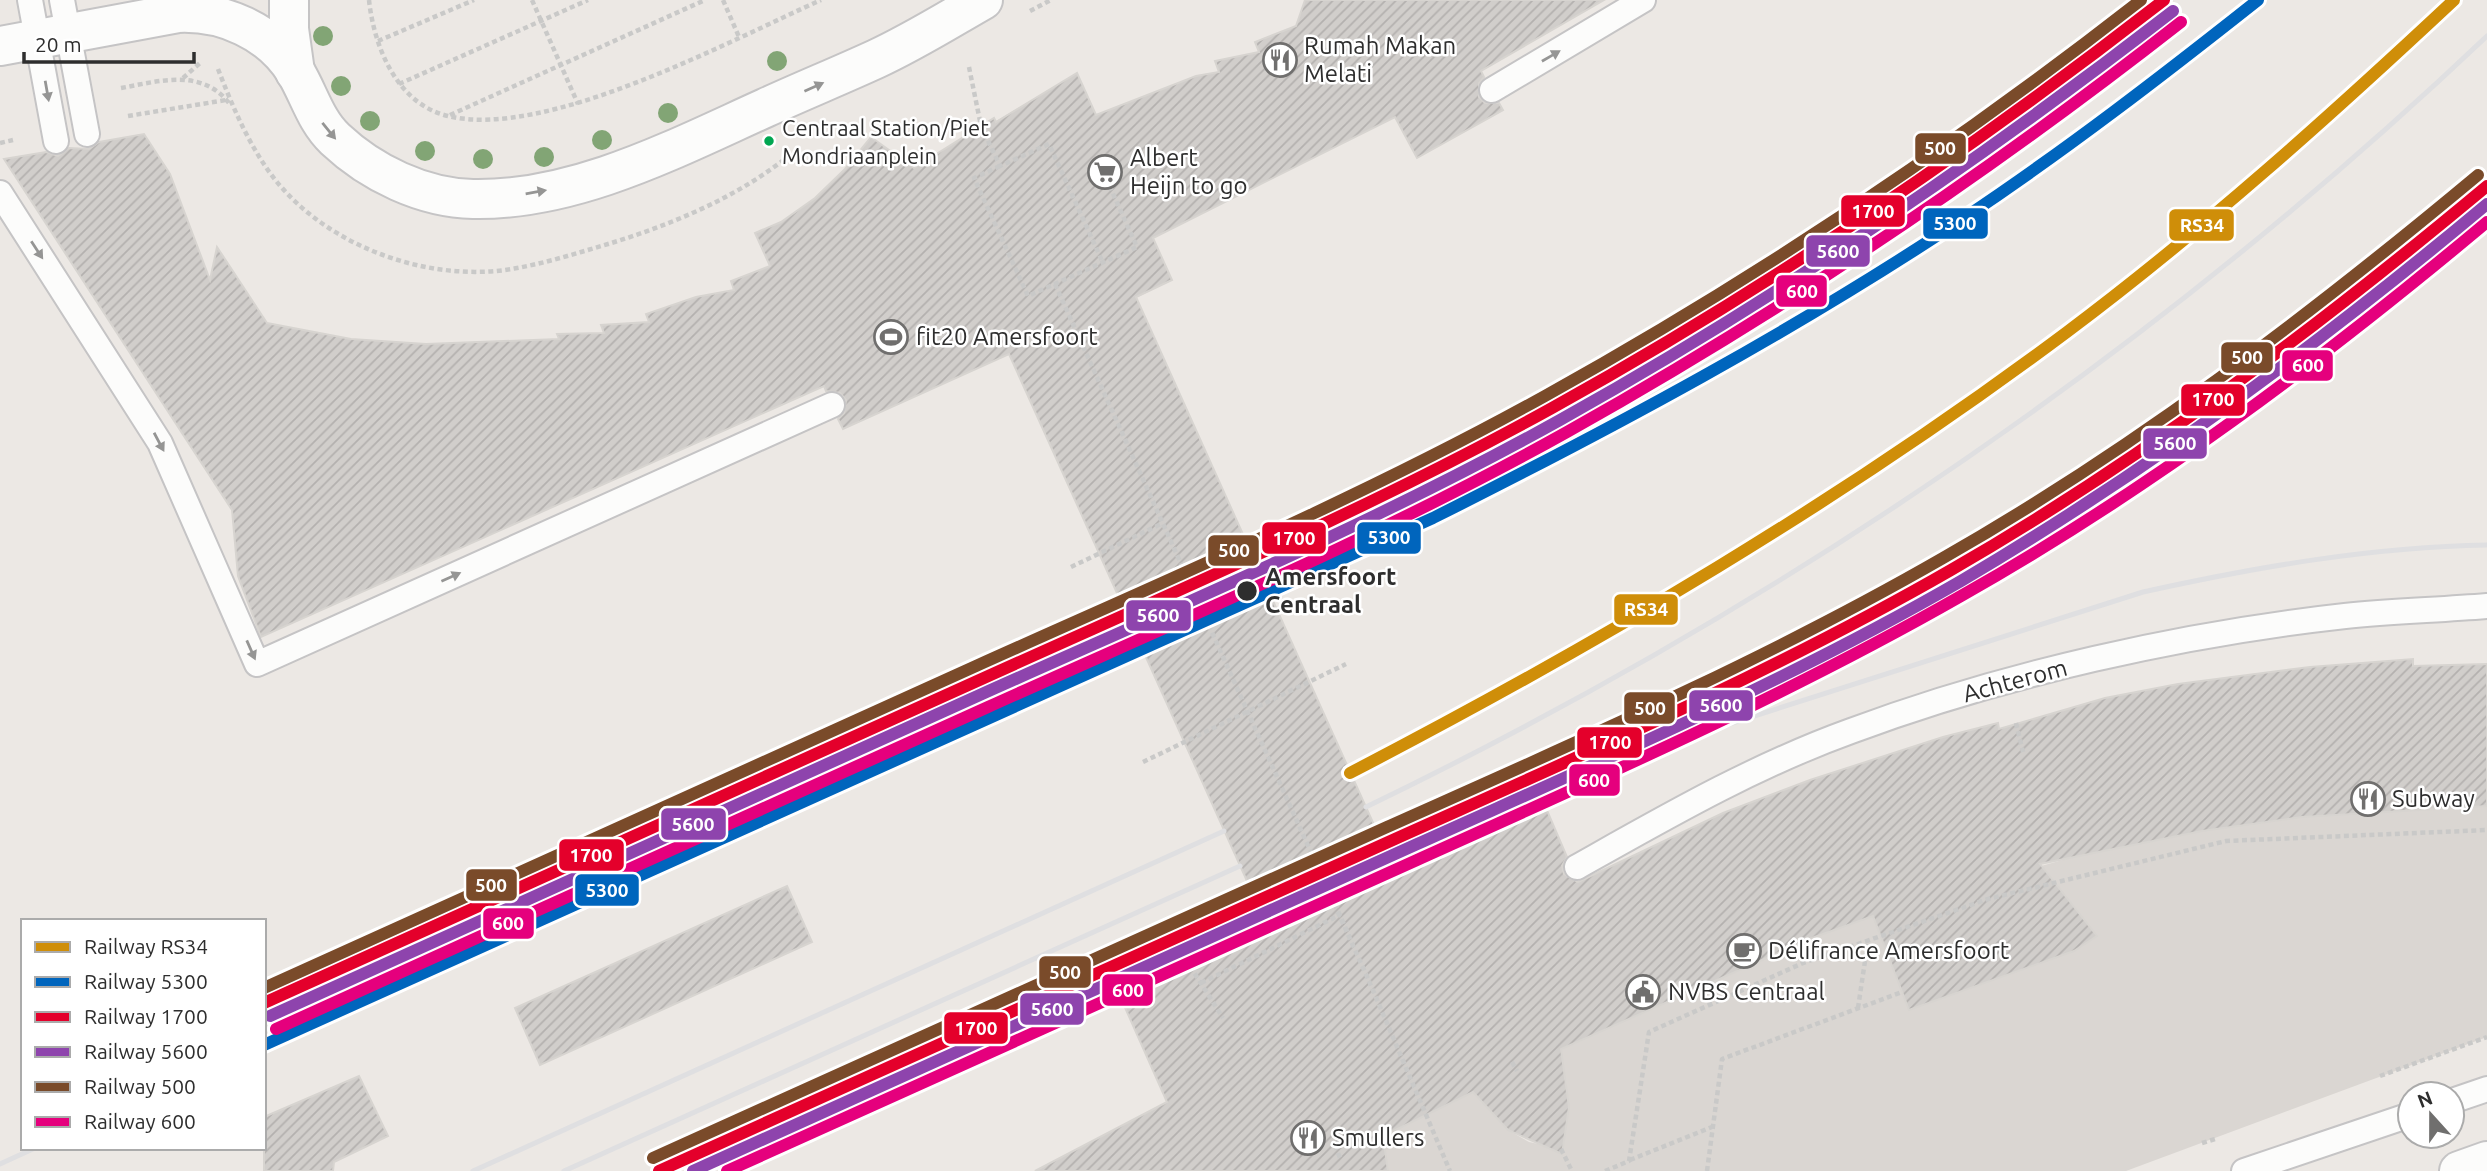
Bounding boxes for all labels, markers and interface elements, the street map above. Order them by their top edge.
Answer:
scale bar [24,21,194,65]
text: 20 m [35,32,82,56]
place label: Rumah Makan Melati [1304,32,1456,87]
restaurant icon: Rumah Makan Melati [1261,41,1299,79]
one-way arrow [1541,50,1561,62]
one-way arrow [41,80,52,102]
one-way arrow [803,81,824,92]
place label: Centraal Station/Piet Mondriaanplein [782,115,989,168]
one-way arrow [321,122,336,139]
line badge: 500 [1914,132,1967,165]
marker: Centraal Station/Piet Mondriaanplein [762,134,776,148]
text: 500 [1924,137,1956,159]
place label: Albert Heijn to go [1130,144,1248,199]
supermarket icon: Albert Heijn to go [1086,153,1124,191]
one-way arrow [525,186,547,197]
line badge: 1700 [1840,194,1906,228]
text: 1700 [1852,200,1894,222]
line badge: 5300 [1922,207,1989,240]
line badge: RS34 [2168,208,2235,242]
text: 5300 [1934,212,1976,234]
text: RS34 [2180,214,2225,236]
line badge: 5600 [1805,234,1871,268]
text: 5600 [1817,240,1859,262]
one-way arrow [30,241,43,260]
line badge: 600 [1775,274,1828,308]
text: 600 [1786,280,1818,302]
sports icon: fit20 Amersfoort [872,318,910,356]
place label: fit20 Amersfoort [916,323,1098,350]
line badge: 500 [2220,341,2274,374]
text: 500 [2231,346,2263,368]
line badge: 600 [2281,349,2334,382]
text: 600 [2292,354,2324,376]
line badge: 1700 [2180,383,2246,417]
text: 1700 [2192,388,2234,410]
line badge: 5600 [2142,427,2208,460]
text: 5600 [2154,432,2196,454]
one-way arrow [152,433,164,453]
line badge: 1700 [1261,521,1327,555]
line badge: 5300 [1356,521,1422,555]
text: 5300 [1368,526,1410,548]
text: 1700 [1273,527,1315,549]
line badge: 500 [1207,534,1260,567]
text: 500 [1218,539,1250,561]
place label: Amersfoort Centraal [1265,563,1396,618]
one-way arrow [441,571,461,583]
marker: Amersfoort Centraal [1235,579,1259,603]
line badge: RS34 [1613,593,1679,626]
text: RS34 [1624,598,1669,620]
line badge: 5600 [1125,599,1192,632]
text: 5600 [1137,604,1179,626]
one-way arrow [245,640,257,660]
street label: Achterom [1960,654,2070,707]
line badge: 5600 [1688,689,1754,722]
line badge: 500 [1623,691,1676,725]
text: 5600 [1700,694,1742,716]
text: 500 [1634,697,1666,719]
line badge: 1700 [1576,726,1643,759]
text: 1700 [1589,731,1631,753]
line badge: 600 [1568,763,1621,797]
text: 600 [1578,769,1610,791]
restaurant icon: Subway [2349,780,2387,818]
place label: Subway [2392,785,2475,812]
line badge: 5600 [660,807,727,841]
text: 5600 [672,813,714,835]
line badge: 1700 [558,838,625,872]
text: 1700 [570,844,612,866]
line badge: 500 [465,868,518,902]
line badge: 5300 [574,873,640,907]
text: 500 [475,874,507,896]
text: 5300 [586,879,628,901]
line badge: 600 [482,907,535,940]
text: 600 [492,912,524,934]
legend [21,919,266,1150]
cafe icon: Délifrance Amersfoort [1725,932,1763,970]
text: Railway RS34 [84,934,208,958]
place label: Délifrance Amersfoort [1768,937,2010,964]
line badge: 500 [1038,955,1092,989]
text: 500 [1049,961,1081,983]
text: Railway 5300 [84,969,208,993]
line badge: 600 [1101,973,1154,1007]
public building icon: NVBS Centraal [1624,973,1662,1011]
place label: NVBS Centraal [1668,978,1825,1005]
text: 600 [1112,979,1144,1001]
line badge: 5600 [1019,992,1085,1026]
text: 5600 [1031,998,1073,1020]
text: Railway 1700 [84,1004,208,1028]
line badge: 1700 [943,1011,1009,1045]
text: 1700 [955,1017,997,1039]
text: Railway 5600 [84,1039,208,1063]
text: Railway 500 [84,1074,196,1098]
north arrow [2396,1080,2466,1150]
text: N [2414,1086,2435,1112]
text: Railway 600 [84,1109,196,1133]
restaurant icon: Smullers [1289,1119,1327,1157]
place label: Smullers [1332,1124,1424,1151]

